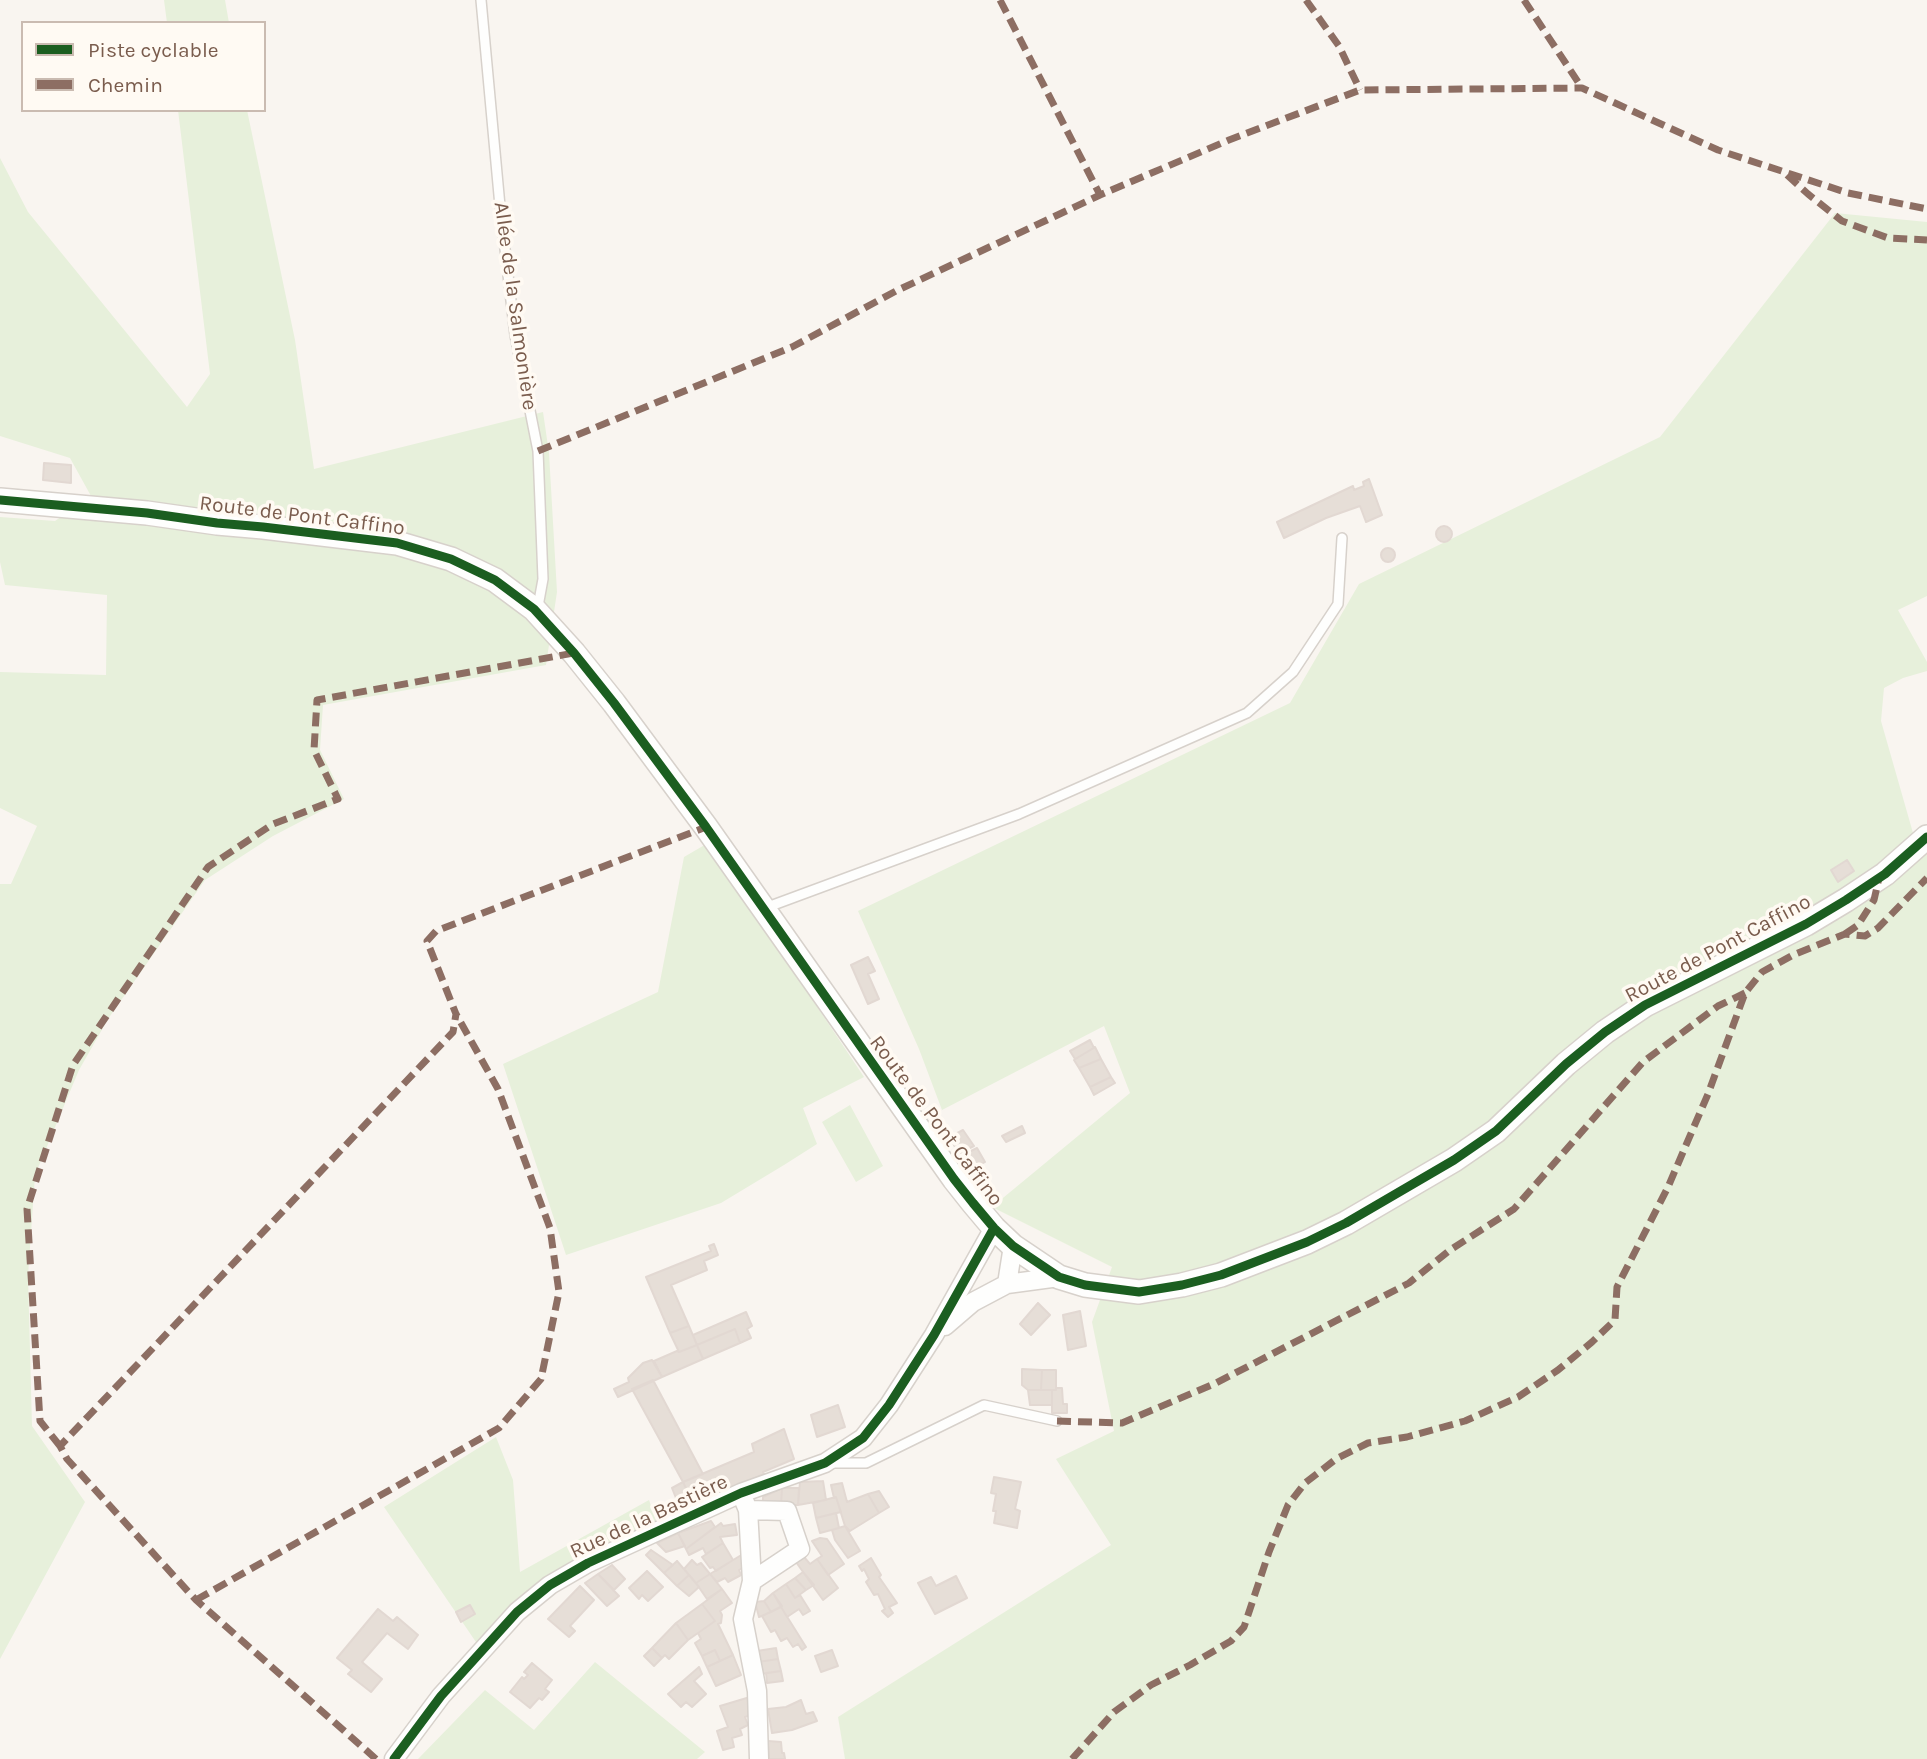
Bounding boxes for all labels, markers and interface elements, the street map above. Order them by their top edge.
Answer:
legend [21,21,266,112]
text: Piste cyclable [88,38,219,62]
text: Chemin [88,73,163,97]
street label: Allée de la Salmonière [488,200,542,412]
street label: Route de Pont Caffino [198,491,406,541]
street label: Route de Pont Caffino [1621,889,1815,1009]
street label: Route de Pont Caffino [864,1031,1008,1211]
street label: Rue de la Bastière [566,1469,732,1565]

